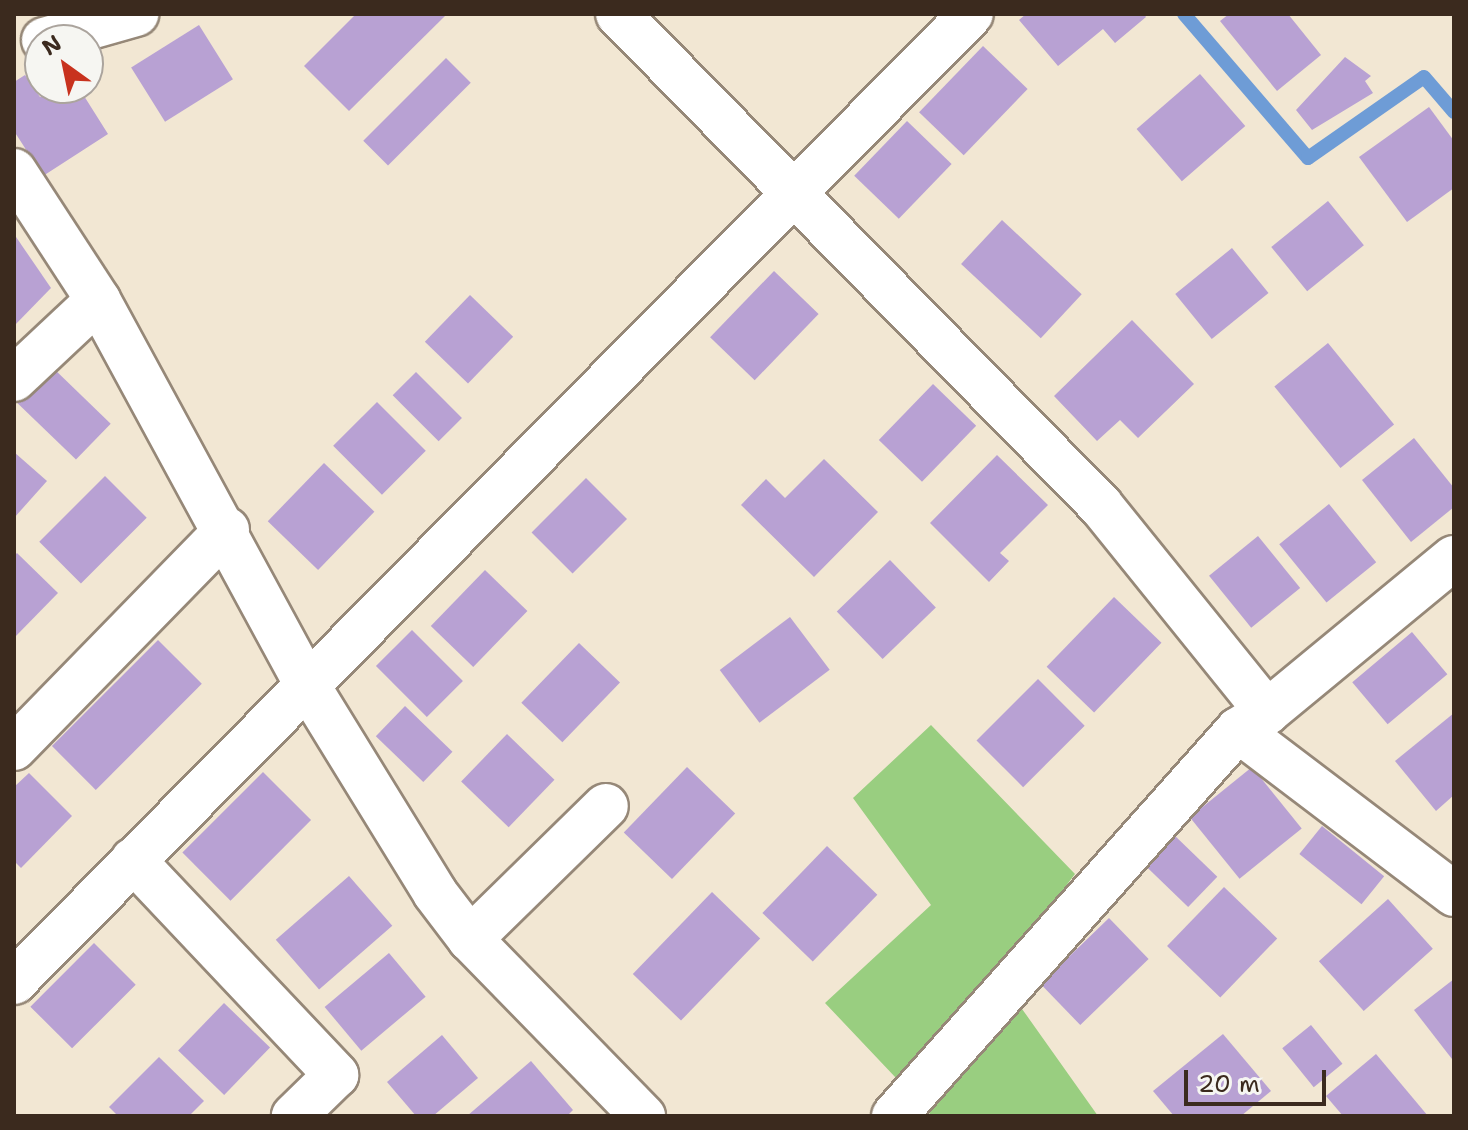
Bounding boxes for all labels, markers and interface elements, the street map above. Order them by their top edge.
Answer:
north arrow [24,24,104,104]
text: N [37,28,67,62]
scale bar [1188,1054,1330,1104]
text: 20 m [1198,1068,1260,1100]

